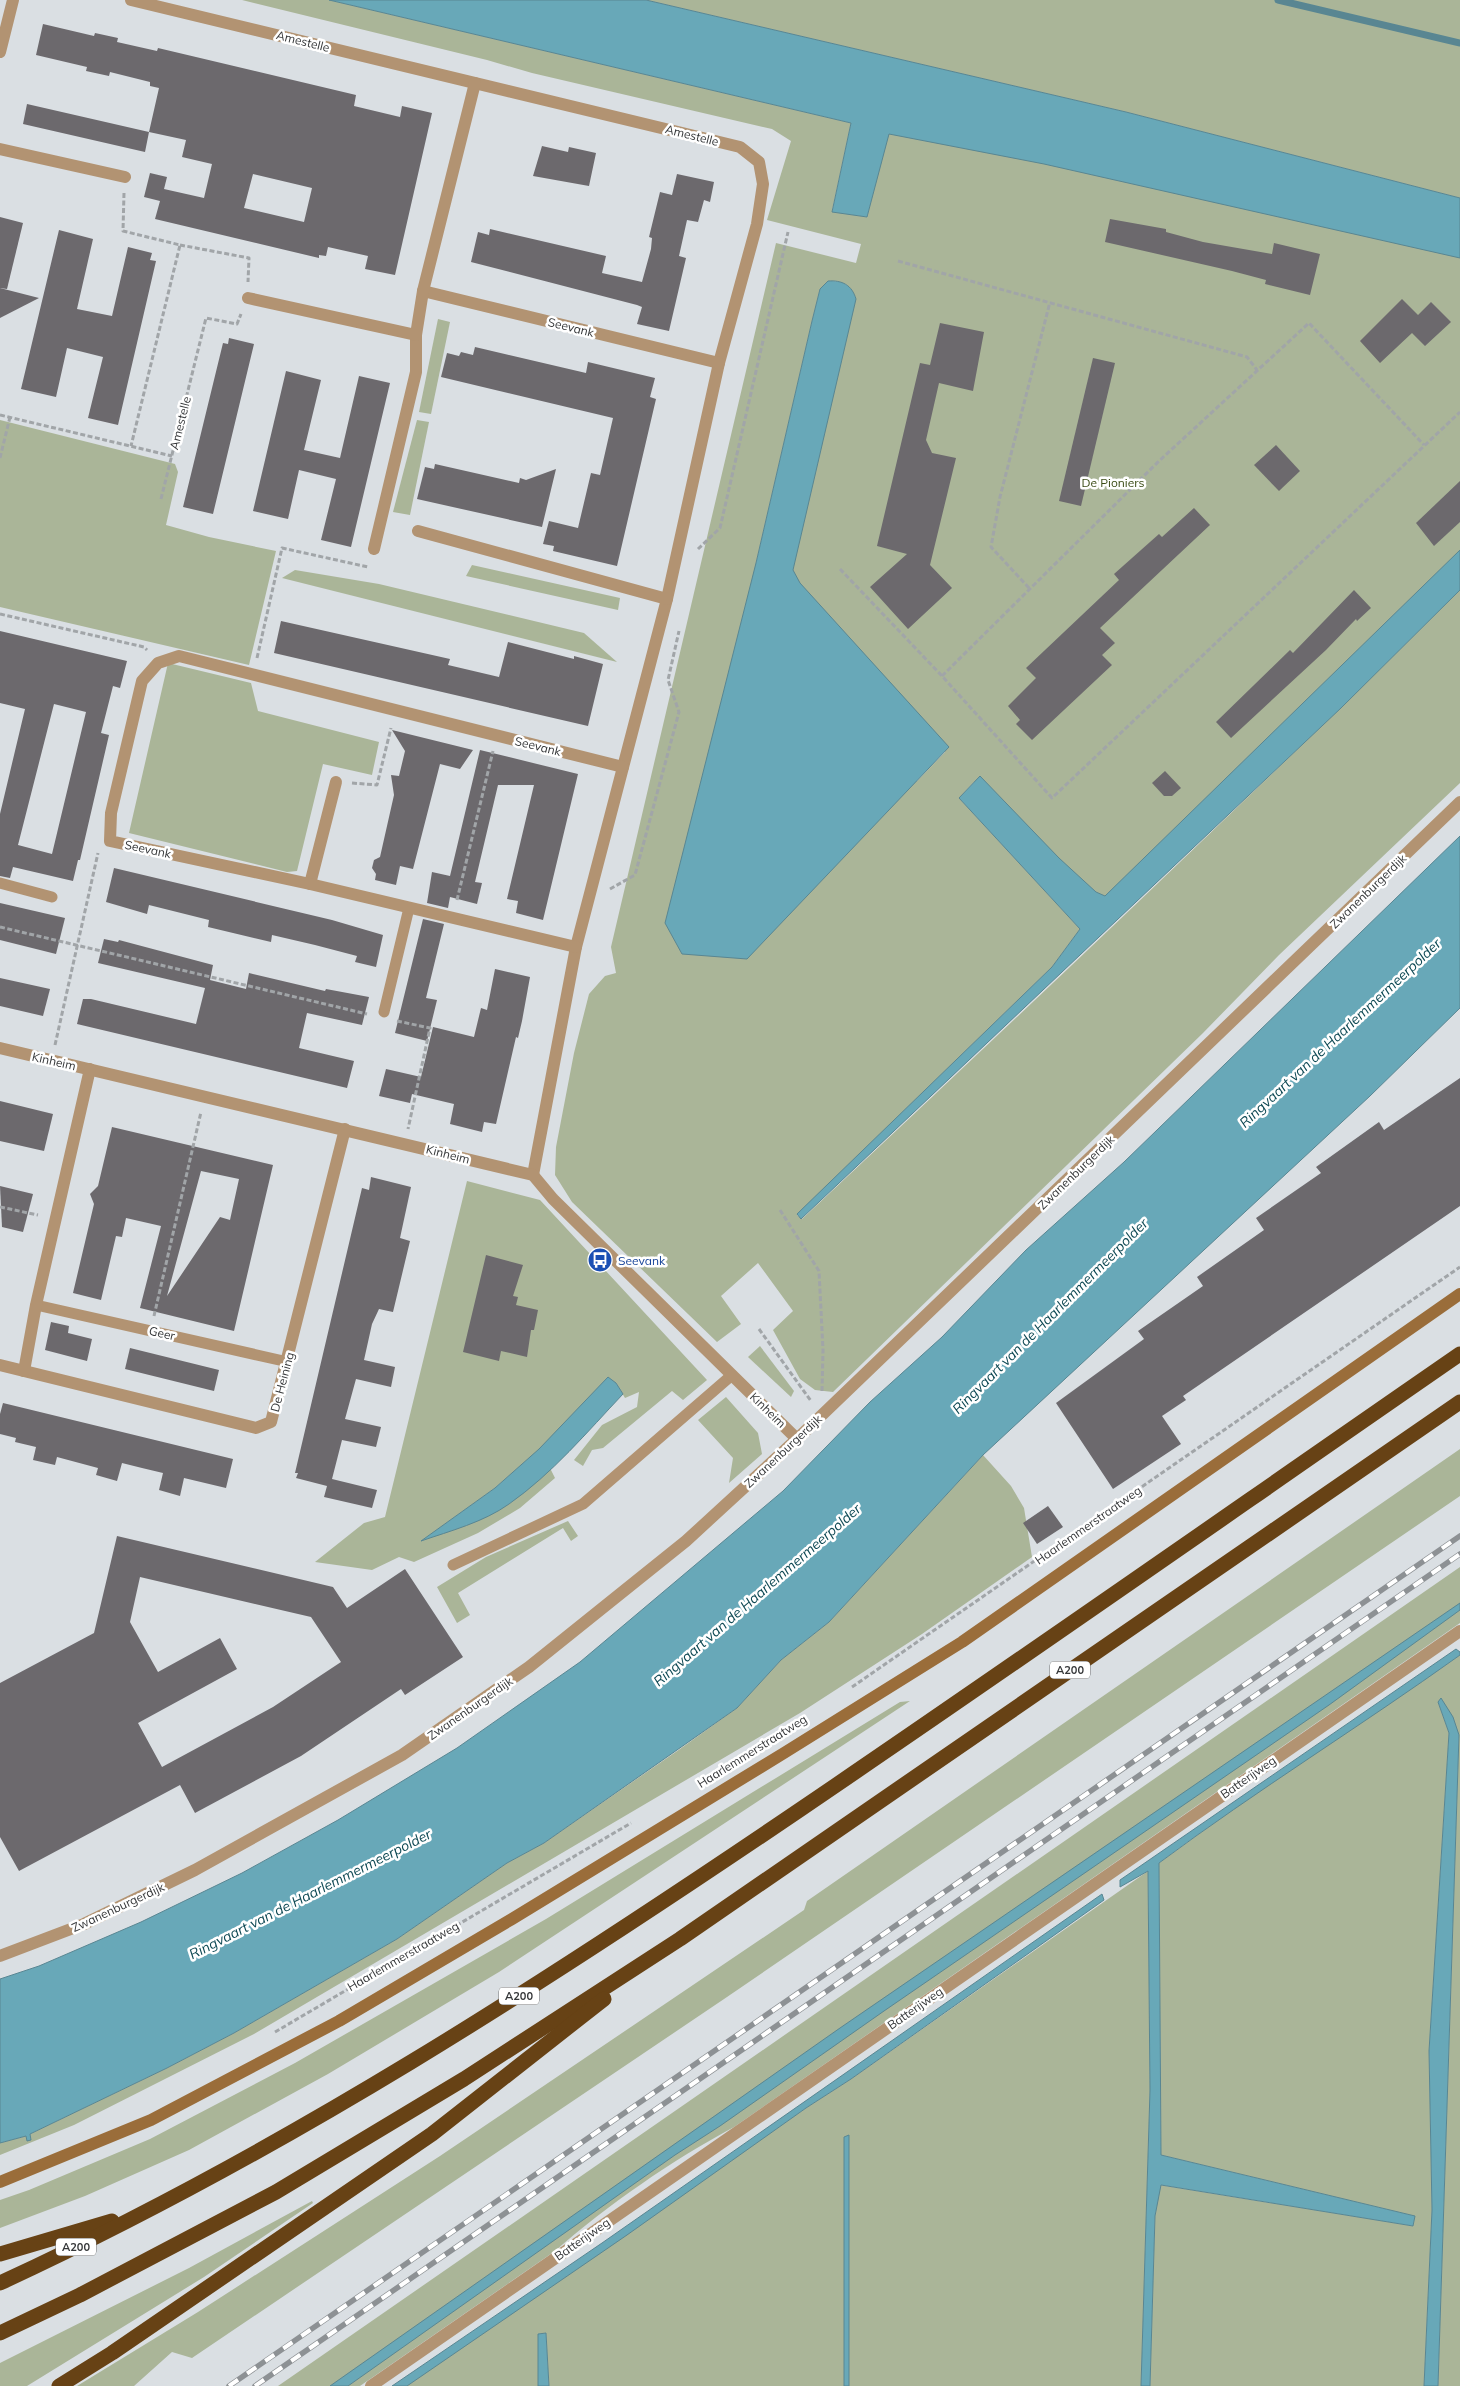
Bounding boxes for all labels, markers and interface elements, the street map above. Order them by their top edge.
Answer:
street label: Amestelle [275,27,331,55]
street label: Amestelle [664,121,720,149]
street label: Seevank [546,314,596,340]
street label: Amestelle [166,395,194,451]
park label: De Pioniers [1082,475,1144,490]
street label: Seevank [513,733,563,759]
street label: Seevank [123,837,173,861]
street label: Zwanenburgerdijk [1327,850,1410,931]
water label: Ringvaart van de Haarlemmermeerpolder [1235,934,1445,1131]
street label: Kinheim [31,1049,77,1073]
street label: Zwanenburgerdijk [1035,1131,1118,1212]
street label: Kinheim [425,1141,471,1167]
water label: Ringvaart van de Haarlemmermeerpolder [948,1214,1152,1418]
bus stop icon: Seevank [587,1247,613,1273]
place label: Seevank [618,1253,666,1268]
street label: Geer [148,1323,177,1343]
street label: De Heining [267,1350,297,1414]
street label: Kinheim [747,1389,789,1431]
street label: Zwanenburgerdijk [741,1411,825,1491]
street label: Haarlemmerstraatweg [1032,1483,1144,1567]
water label: Ringvaart van de Haarlemmermeerpolder [649,1499,865,1690]
road number: A200 [1050,1662,1090,1678]
street label: Zwanenburgerdijk [425,1673,516,1743]
street label: Haarlemmerstraatweg [694,1711,810,1791]
street label: Batterijweg [1217,1752,1279,1802]
water label: Ringvaart van de Haarlemmermeerpolder [186,1824,435,1963]
street label: Zwanenburgerdijk [69,1879,167,1935]
street label: Haarlemmerstraatweg [345,1918,461,1994]
street label: Batterijweg [884,1983,946,2033]
road number: A200 [499,1988,539,2004]
street label: Batterijweg [551,2214,613,2264]
road number: A200 [56,2238,96,2256]

